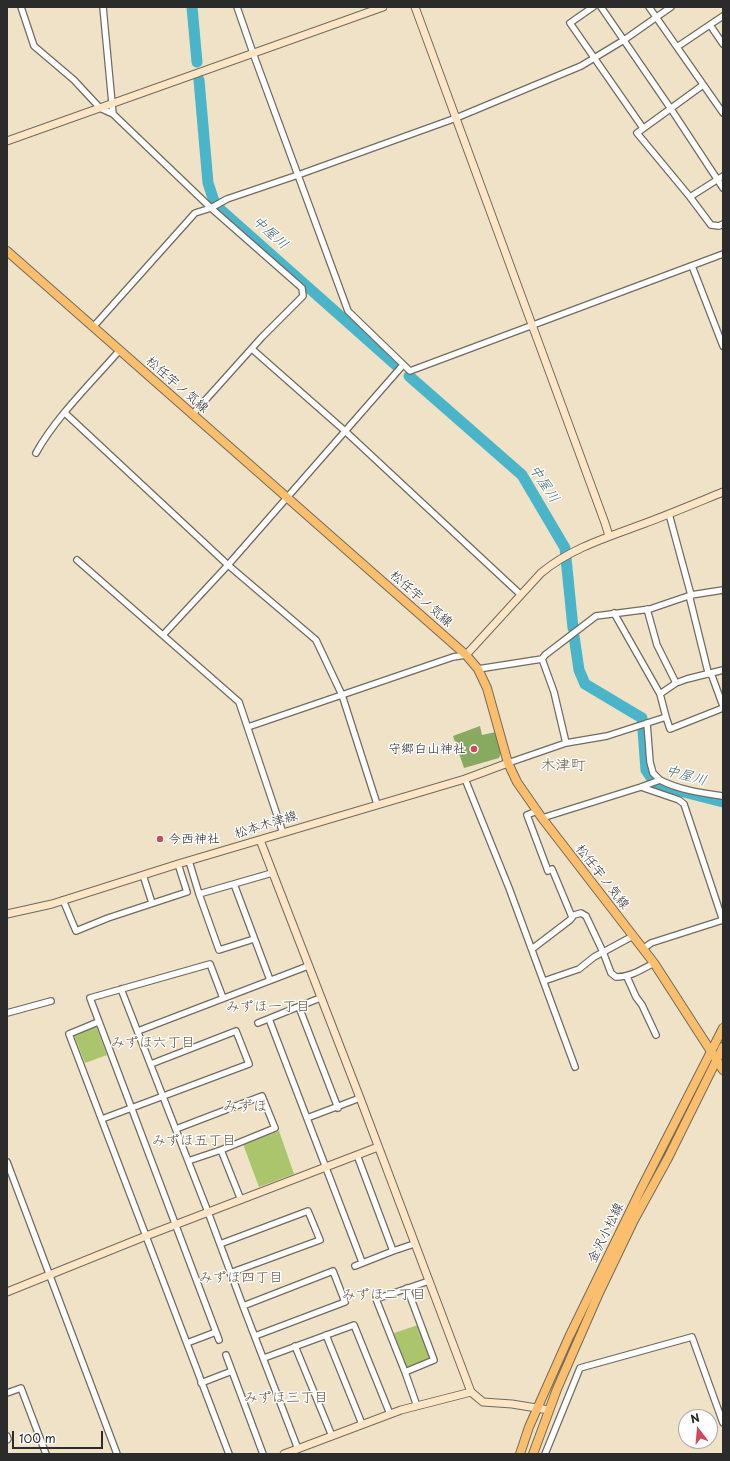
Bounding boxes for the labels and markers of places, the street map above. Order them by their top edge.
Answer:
place label: 守郷白山神社 [388,741,466,757]
marker: 守郷白山神社 [469,744,479,754]
place label: 今西神社 [168,831,220,847]
marker: 今西神社 [155,834,165,844]

